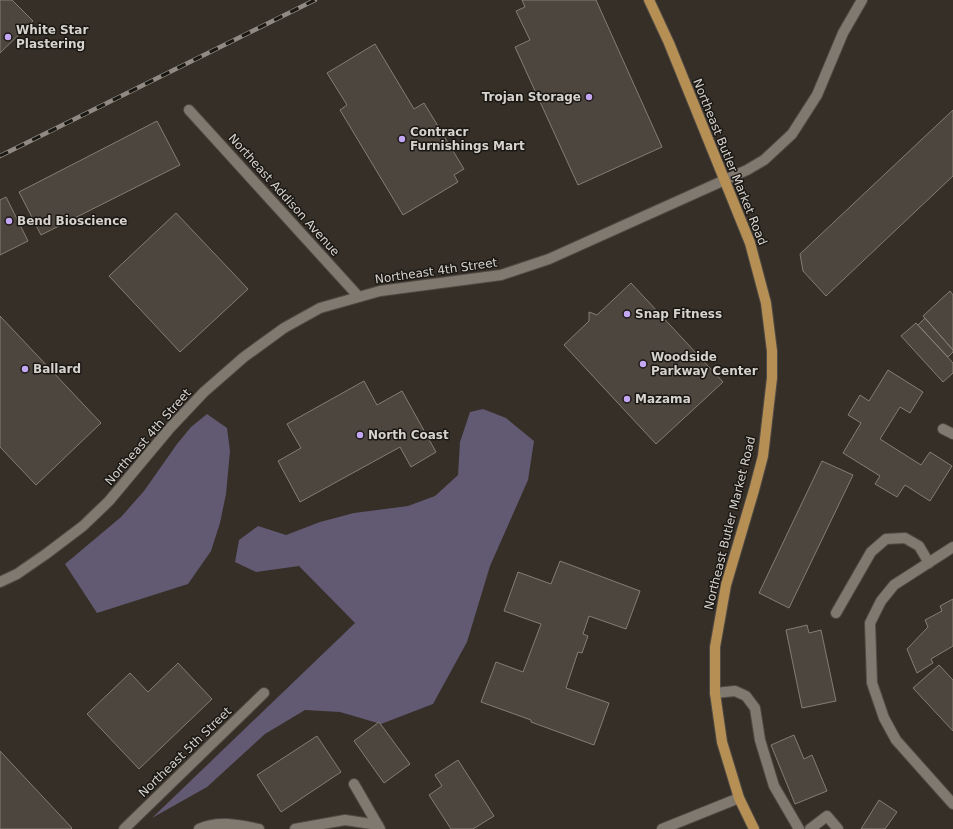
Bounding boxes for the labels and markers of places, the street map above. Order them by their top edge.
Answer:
place label: White Star Plastering [16,23,88,51]
marker: White Star Plastering [3,32,13,42]
place label: Trojan Storage [482,90,581,104]
marker: Trojan Storage [584,92,594,102]
place label: Contracr Furnishings Mart [410,125,525,153]
marker: Contracr Furnishings Mart [397,134,407,144]
place label: Bend Bioscience [17,214,127,228]
marker: Bend Bioscience [4,216,14,226]
place label: Snap Fitness [635,307,722,321]
marker: Snap Fitness [622,309,632,319]
place label: Woodside Parkway Center [651,350,758,378]
marker: Woodside Parkway Center [638,359,648,369]
place label: Ballard [33,362,81,376]
marker: Ballard [20,364,30,374]
place label: Mazama [635,392,691,406]
marker: Mazama [622,394,632,404]
place label: North Coast [368,428,449,442]
marker: North Coast [355,430,365,440]

